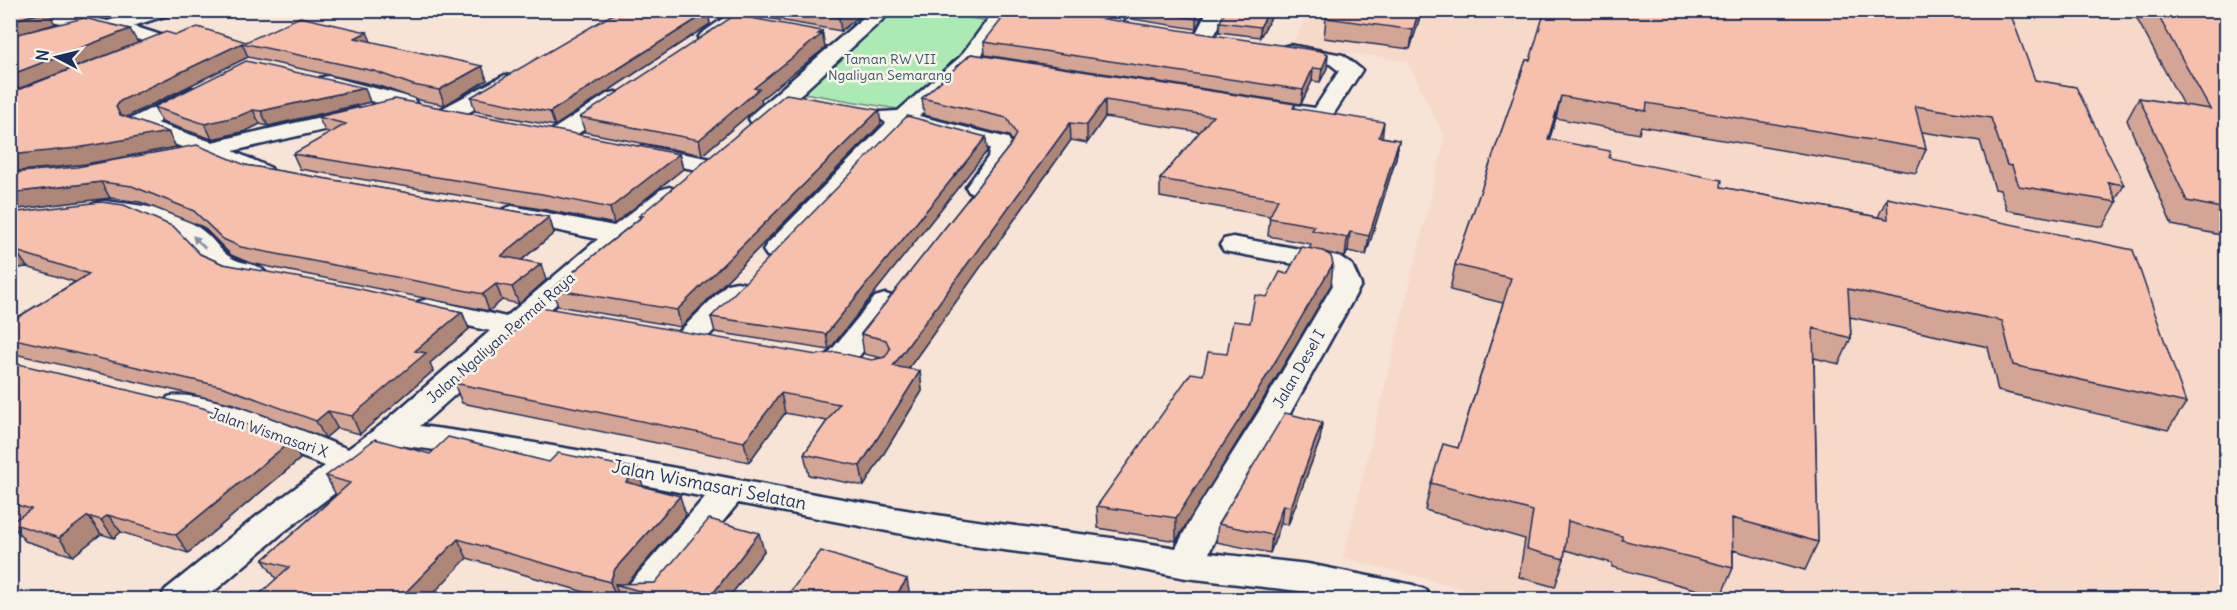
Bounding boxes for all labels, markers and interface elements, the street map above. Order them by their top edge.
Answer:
north arrow [27,27,87,87]
text: N [32,48,53,62]
park label: Taman RW VII Ngaliyan Semarang [828,50,952,84]
one-way arrow [192,235,206,249]
street label: Jalan Ngaliyan Permai Raya [423,268,579,407]
street label: Jalan Desel I [1268,326,1329,411]
street label: Jalan Wismasari X [208,403,331,462]
street label: Jalan Wismasari Selatan [610,454,808,515]

